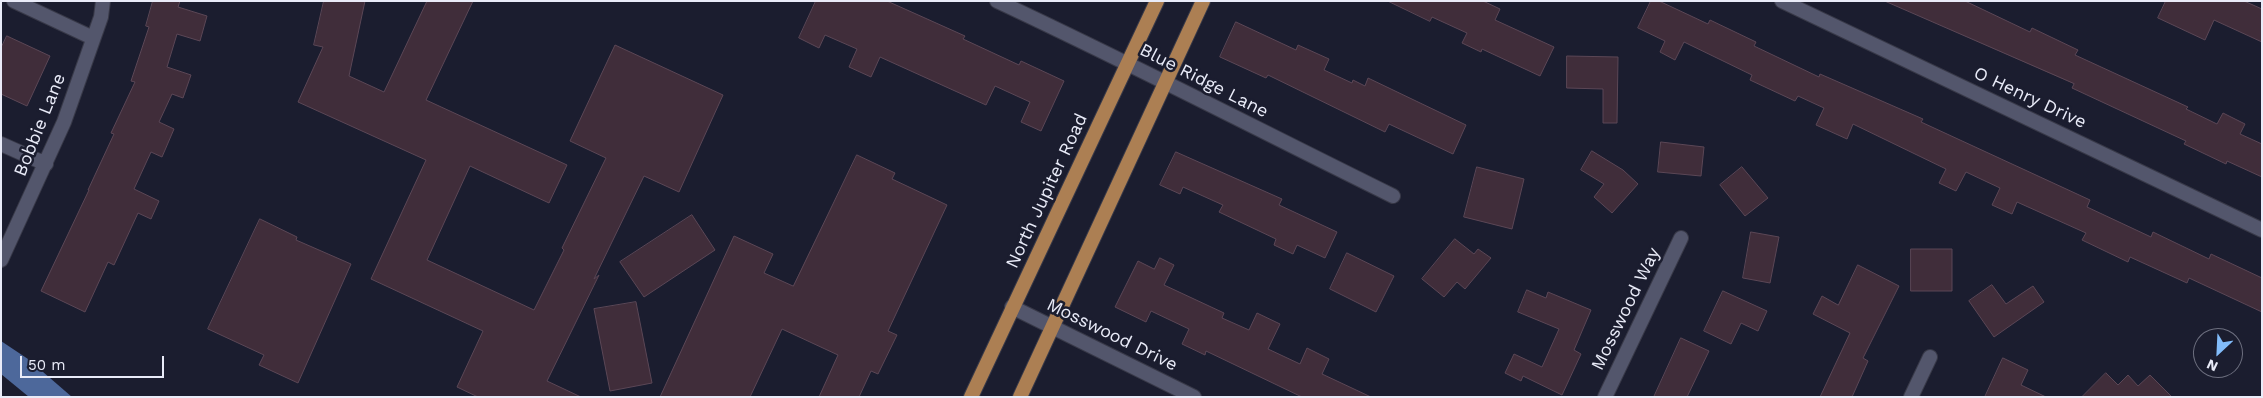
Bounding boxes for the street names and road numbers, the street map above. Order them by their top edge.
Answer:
street label: Blue Ridge Lane [1136,39,1272,123]
street label: O Henry Drive [1970,62,2090,134]
street label: Bobbie Lane [10,70,70,180]
street label: North Jupiter Road [1002,110,1092,272]
street label: Mosswood Way [1587,244,1665,374]
street label: Mosswood Drive [1043,294,1181,376]

